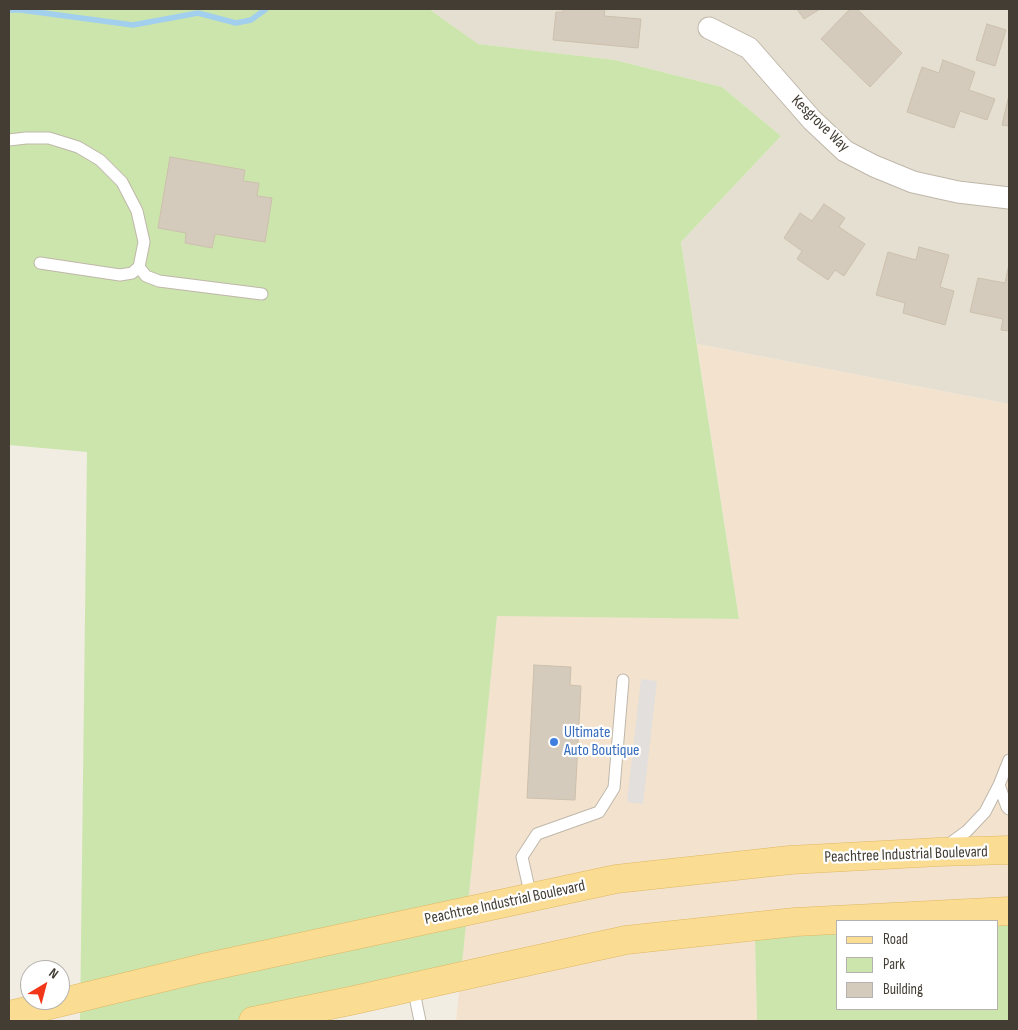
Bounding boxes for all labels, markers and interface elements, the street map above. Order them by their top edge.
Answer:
street label: Kesgrove Way [787,92,853,156]
place label: Ultimate Auto Boutique [564,723,640,761]
marker: Ultimate Auto Boutique [548,736,560,748]
street label: Peachtree Industrial Boulevard [824,843,988,867]
street label: Peachtree Industrial Boulevard [423,877,587,929]
legend [836,920,998,1010]
text: Road [883,930,908,949]
text: Park [883,955,905,974]
north arrow [20,960,70,1010]
text: N [46,964,62,982]
text: Building [883,980,923,999]

